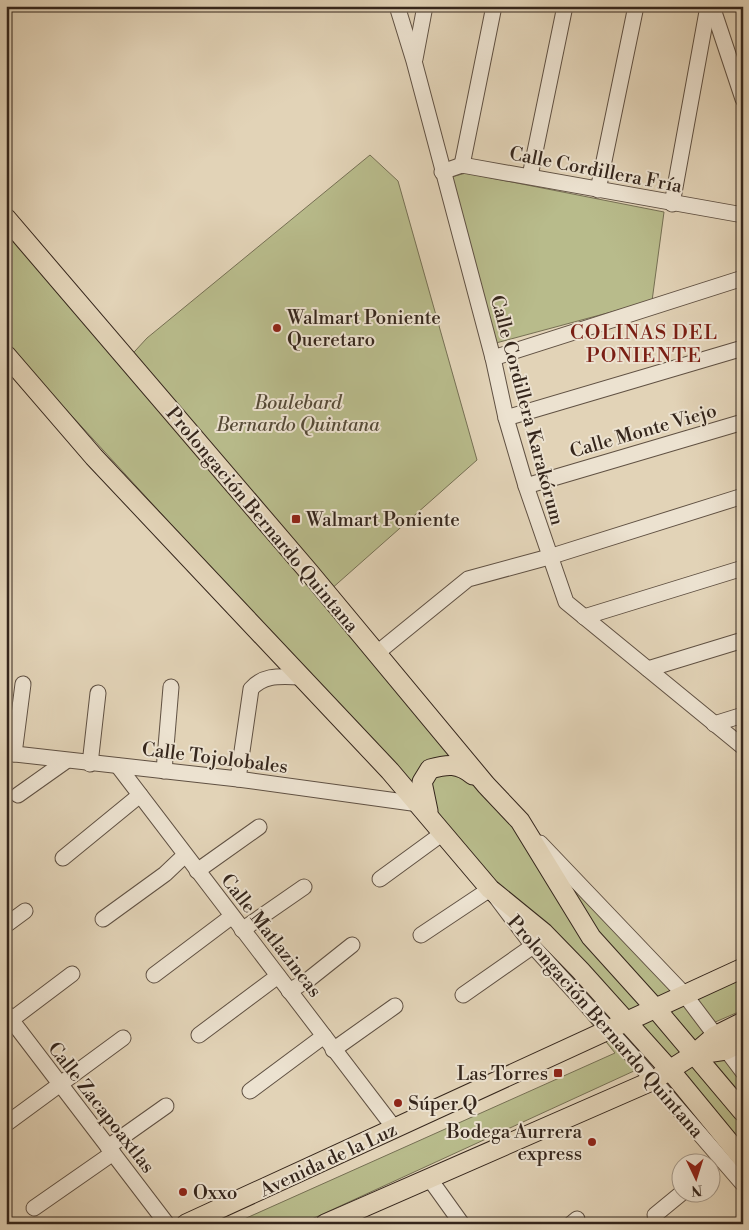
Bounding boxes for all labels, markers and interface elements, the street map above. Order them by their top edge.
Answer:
street label: Calle Cordillera Fría [507,141,685,199]
street label: Calle Cordillera Karakórum [485,293,569,528]
place label: Walmart Poniente Queretaro [286,306,441,352]
district label: COLINAS DEL PONIENTE [570,321,718,369]
marker: Walmart Poniente Queretaro [271,322,283,334]
park label: Boulebard Bernardo Quintana [215,391,380,437]
street label: Calle Monte Viejo [567,399,719,463]
street label: Prolongación Bernardo Quintana [161,402,364,638]
place label: Walmart Poniente [305,508,460,532]
marker: Walmart Poniente [290,513,302,525]
street label: Calle Tojolobales [140,737,289,779]
street label: Calle Matlazincas [215,869,327,1002]
street label: Prolongación Bernardo Quintana [502,910,709,1143]
street label: Calle Zacapoaxtlas [42,1037,160,1178]
place label: Las Torres [457,1062,548,1086]
marker: Las Torres [552,1067,564,1079]
place label: Súper Q [408,1092,477,1116]
marker: Súper Q [392,1097,404,1109]
street label: Avenida de la Luz [255,1118,401,1203]
place label: Bodega Aurrera express [446,1120,582,1166]
marker: Bodega Aurrera express [586,1136,598,1148]
north arrow [672,1152,722,1202]
place label: Oxxo [193,1181,237,1205]
text: N [691,1181,703,1199]
marker: Oxxo [177,1186,189,1198]

